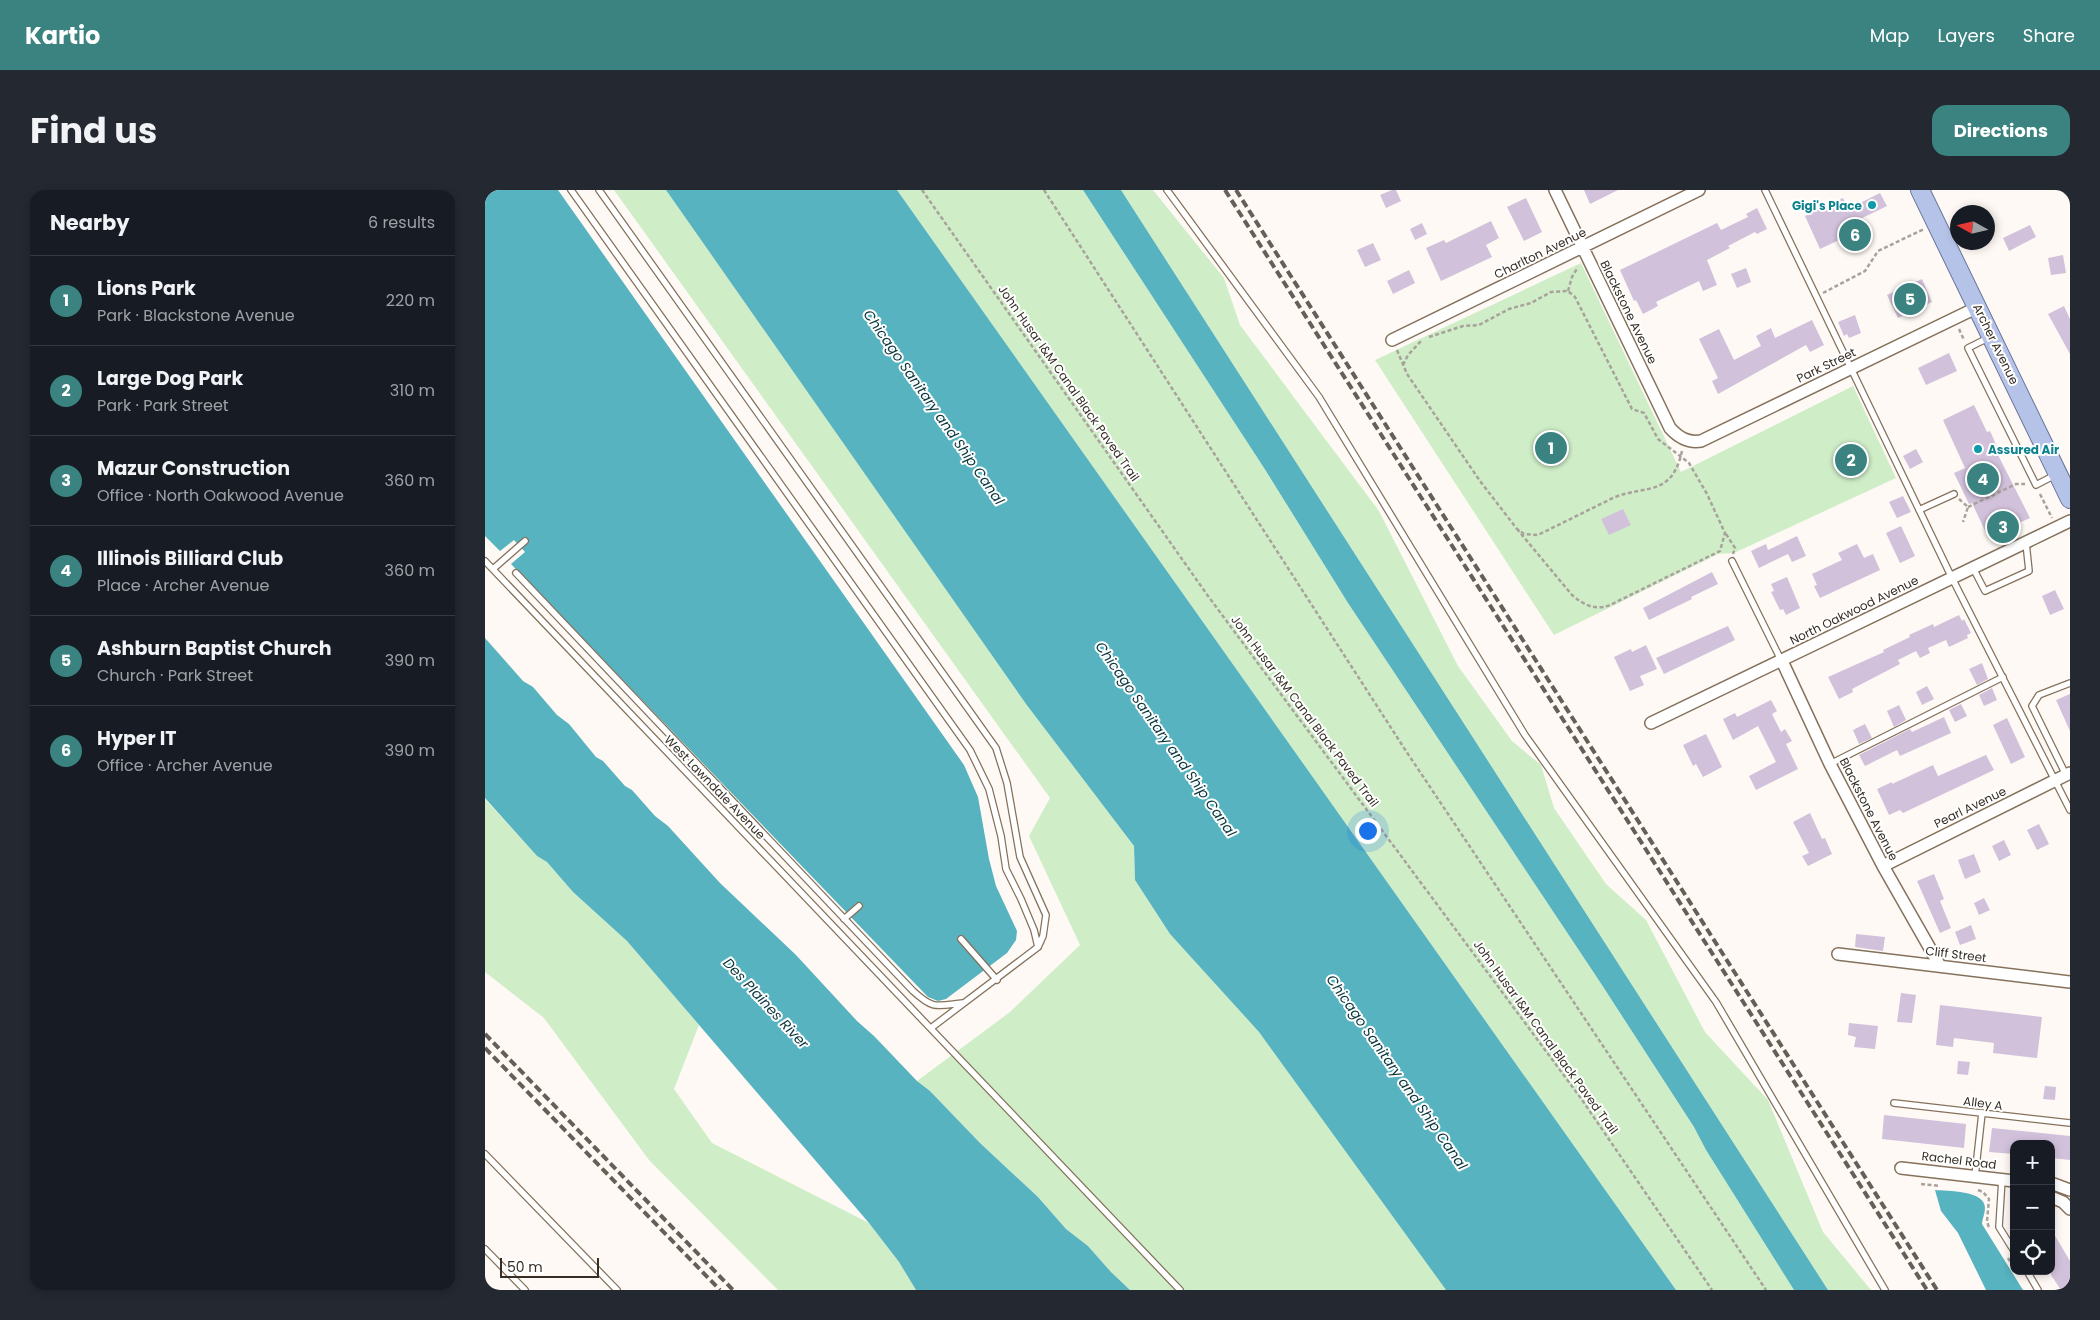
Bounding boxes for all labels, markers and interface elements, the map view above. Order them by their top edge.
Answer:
text: Kartio [25,19,100,52]
text: Map [1870,23,1910,48]
text: Layers [1938,23,1995,48]
text: Share [2023,23,2075,48]
button: Directions [1932,105,2070,156]
text: Find us [30,106,157,155]
place label: Gigi's Place [1792,197,1863,214]
marker: Gigi's Place [1866,199,1878,211]
north arrow [1950,205,1995,250]
text: Nearby [50,208,130,237]
text: 6 results [368,211,435,234]
pin: 6 [1839,216,1871,254]
street label: Charlton Avenue [1491,223,1589,283]
street label: Blackstone Avenue [1596,257,1662,367]
text: Lions Park [97,275,196,302]
pin: 5 [1894,280,1926,318]
street label: John Husar I&M Canal Black Paved Trail [994,281,1144,485]
text: 1 [63,289,69,312]
text: 220 m [386,289,435,312]
street label: Archer Avenue [1969,301,2023,387]
text: Park · Blackstone Avenue [97,304,295,327]
water label: Chicago Sanitary and Ship Canal [859,305,1010,509]
street label: Park Street [1793,343,1859,387]
text: Large Dog Park [97,365,243,392]
text: 2 [61,379,71,402]
text: 310 m [390,379,435,402]
text: Park · Park Street [97,394,229,417]
pin: 1 [1535,429,1567,467]
pin: 2 [1835,441,1867,479]
place label: Assured Air [1988,441,2059,458]
marker: Assured Air [1972,443,1984,455]
text: Mazur Construction [97,455,290,482]
pin: 4 [1967,460,1999,498]
text: 3 [61,469,71,492]
text: 360 m [385,469,435,492]
text: Office · North Oakwood Avenue [97,484,344,507]
pin: 3 [1987,508,2019,546]
text: Illinois Billiard Club [97,545,283,572]
text: 4 [61,559,71,582]
text: 360 m [385,559,435,582]
street label: North Oakwood Avenue [1787,571,1921,649]
text: Place · Archer Avenue [97,574,270,597]
street label: John Husar I&M Canal Black Paved Trail [1227,612,1383,810]
text: Ashburn Baptist Church [97,635,332,662]
water label: Chicago Sanitary and Ship Canal [1091,637,1242,841]
text: 5 [61,649,71,672]
text: 390 m [385,649,435,672]
text: Church · Park Street [97,664,253,687]
text: Hyper IT [97,725,177,752]
street label: West Lawndale Avenue [661,731,769,843]
text: 6 [61,739,71,762]
text: 390 m [385,739,435,762]
text: Office · Archer Avenue [97,754,273,777]
street label: Blackstone Avenue [1836,755,1902,863]
street label: Pearl Avenue [1931,782,2009,832]
your location [1355,818,1381,844]
street label: John Husar I&M Canal Black Paved Trail [1470,937,1622,1137]
street label: Cliff Street [1924,942,1988,966]
water label: Des Plaines River [719,953,814,1053]
water label: Chicago Sanitary and Ship Canal [1322,970,1473,1174]
street label: Alley A [1962,1092,2004,1114]
map controls [2010,1140,2055,1275]
button: + [2010,1140,2055,1185]
street label: Rachel Road [1921,1147,1997,1173]
button: − [2010,1185,2055,1230]
button: locate [2010,1230,2055,1275]
scale bar [500,1255,599,1278]
text: 50 m [507,1257,543,1277]

